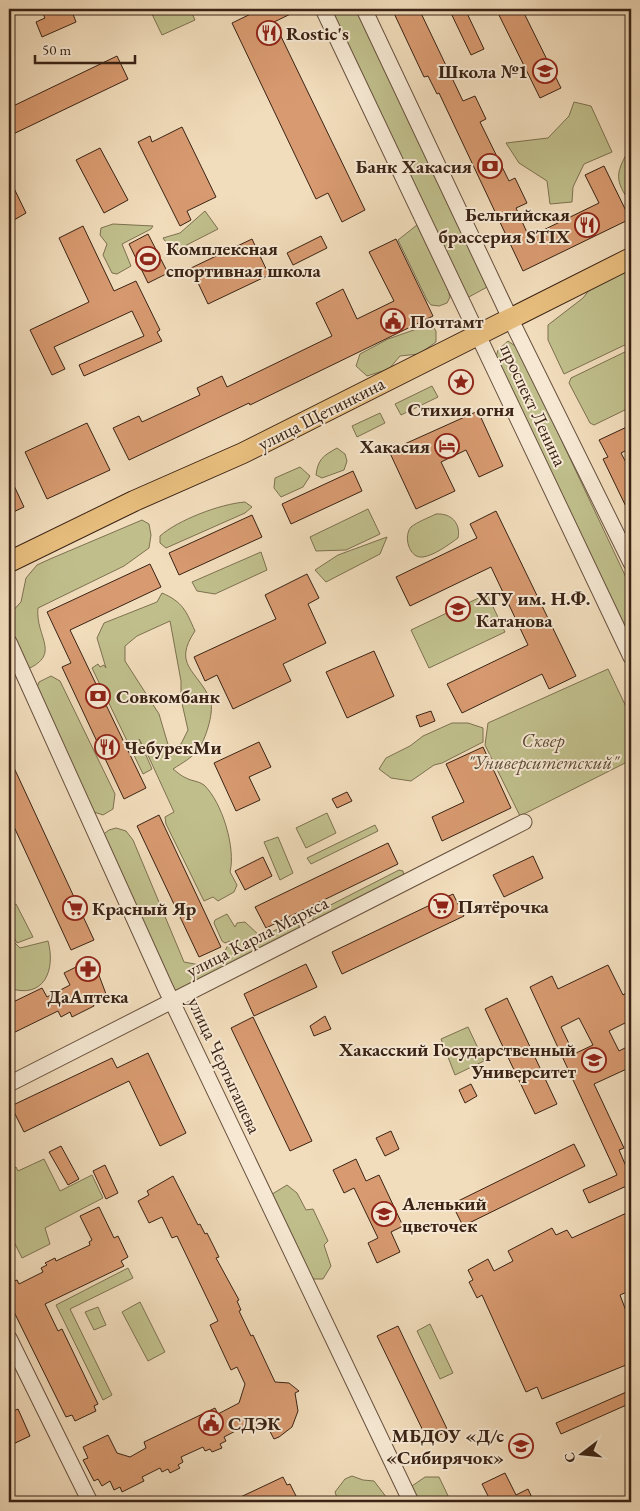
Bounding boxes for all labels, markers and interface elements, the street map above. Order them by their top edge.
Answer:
restaurant icon: Rostic's [256,20,282,46]
place label: Rostic's [286,21,349,46]
scale bar [35,32,135,64]
text: 50 m [42,40,71,59]
school or university icon: Школа №1 [532,58,558,84]
place label: Школа №1 [438,59,528,84]
bank icon: Банк Хакасия [477,153,503,179]
place label: Банк Хакасия [356,154,472,179]
place label: Бельгийская брассерия STIX [438,202,571,249]
restaurant icon: Бельгийская брассерия STIX [574,212,600,238]
place label: Комплексная спортивная школа [166,236,321,283]
sports icon: Комплексная спортивная школа [135,246,161,272]
public building icon: Почтамт [380,308,406,334]
place label: Почтамт [410,309,484,334]
street label: проспект Ленина [494,340,573,471]
place icon: Стихия огня [448,369,474,395]
street label: улица Щетинкина [253,370,389,456]
place label: Стихия огня [408,397,514,422]
hotel icon: Хакасия [434,433,460,459]
place label: Хакасия [359,434,430,459]
place label: ХГУ им. Н.Ф. Катанова [475,586,590,633]
school or university icon: ХГУ им. Н.Ф. Катанова [445,596,471,622]
bank icon: Совкомбанк [85,683,111,709]
place label: Совкомбанк [116,684,220,709]
park label: Сквер "Университетский" [468,728,620,775]
restaurant icon: ЧебурекМи [94,734,120,760]
place label: ЧебурекМи [124,735,222,760]
street label: улица Карла Маркса [182,890,333,983]
supermarket icon: Пятёрочка [428,893,454,919]
place label: Пятёрочка [458,894,550,919]
supermarket icon: Красный Яр [62,895,88,921]
place label: Красный Яр [92,896,197,921]
pharmacy icon: ДаАптека [75,956,101,982]
place label: ДаАптека [47,984,129,1009]
street label: улица Чертыгашева [182,993,267,1138]
place label: Хакасский Государственный Университет [338,1037,576,1084]
school or university icon: Хакасский Государственный Университет [581,1047,607,1073]
place label: Аленький цветочек [401,1191,487,1238]
school or university icon: Аленький цветочек [371,1201,397,1227]
public building icon: СДЭК [198,1410,224,1436]
place label: СДЭК [228,1411,281,1436]
place label: МБДОУ «Д/с «Сибирячок» [386,1423,504,1470]
north arrow [558,1428,608,1478]
school or university icon: МБДОУ «Д/с «Сибирячок» [508,1433,534,1459]
text: С [559,1450,580,1465]

